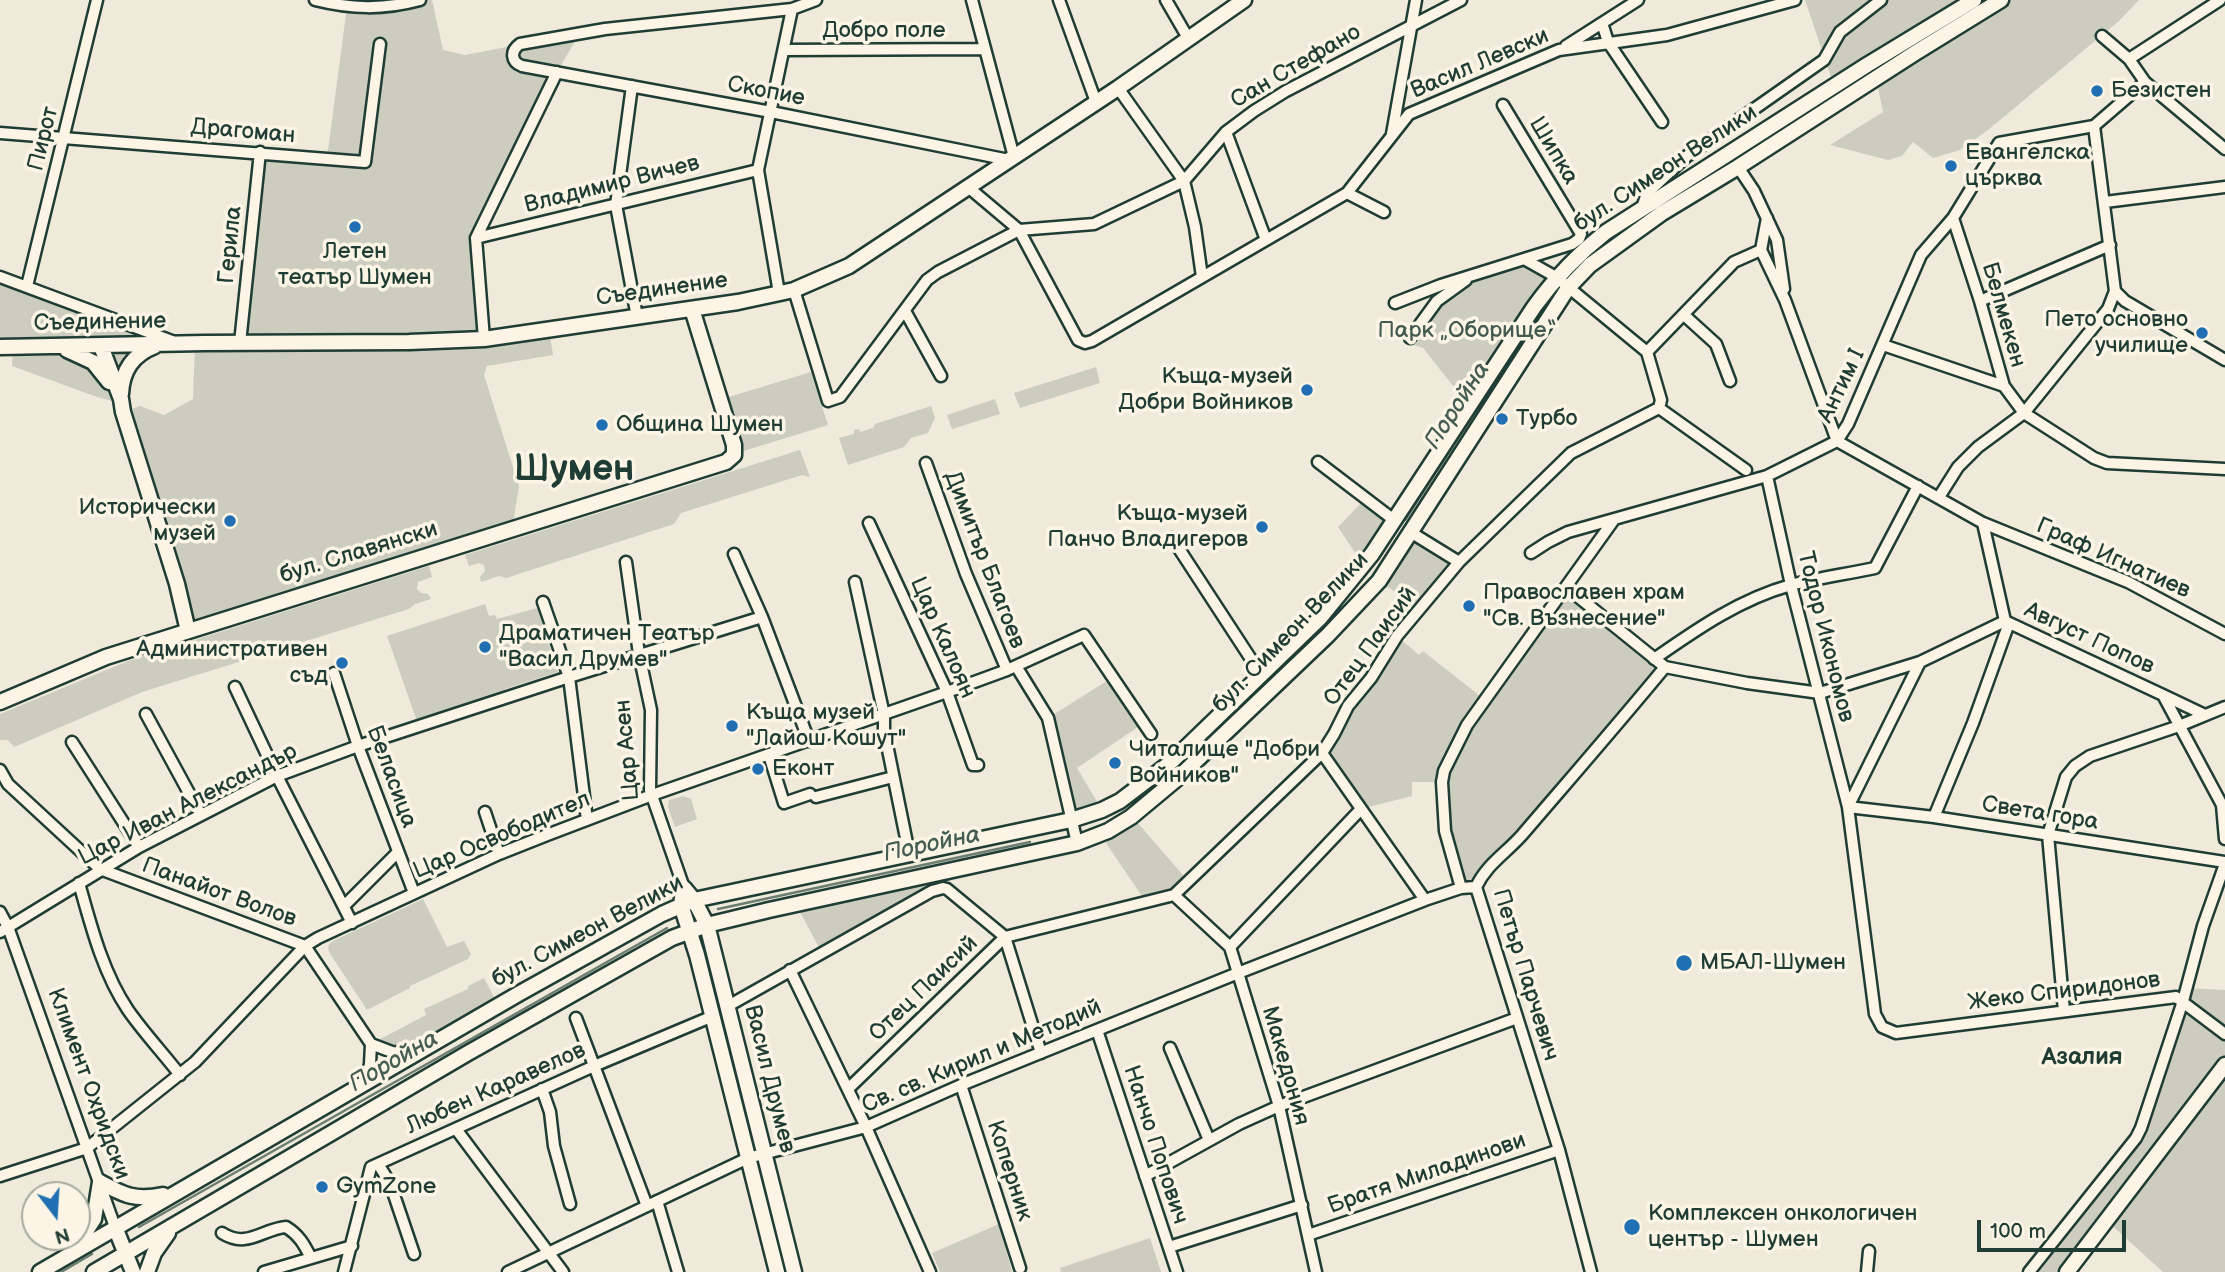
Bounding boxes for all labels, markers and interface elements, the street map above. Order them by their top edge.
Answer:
street label: Добро поле [822,17,946,45]
street label: Сан Стефано [1226,19,1366,115]
street label: Васил Левски [1407,22,1553,106]
street label: Скопие [725,71,807,113]
place label: Безистен [2111,77,2211,105]
marker: Безистен [2089,83,2105,99]
street label: бул. Симеон Велики [1569,99,1763,239]
street label: Пирот [23,104,65,174]
street label: Шипка [1522,112,1584,190]
street label: Драгоман [189,114,297,150]
place label: Евангелска църква [1965,139,2090,193]
street label: Владимир Вичев [522,150,702,220]
marker: Евангелска църква [1943,158,1959,174]
street label: Герила [213,205,249,285]
marker: Летен театър Шумен [347,219,363,235]
place label: Летен театър Шумен [278,238,432,292]
street label: Белмекен [1975,259,2031,371]
street label: Съединение [594,267,730,313]
place label: Пето основно училище [2044,306,2188,360]
street label: Съединение [33,308,167,338]
park label: Парк „Оборище“ [1378,317,1556,345]
marker: Пето основно училище [2194,325,2210,341]
street label: Антим I [1812,344,1872,428]
water label: Поройна [1419,357,1497,455]
place label: Къща-музей Добри Войников [1119,363,1293,417]
marker: Къща-музей Добри Войников [1299,382,1315,398]
place label: Турбо [1516,405,1578,433]
place label: Община Шумен [616,411,784,439]
marker: Турбо [1494,411,1510,427]
marker: Община Шумен [594,417,610,433]
district label: Шумен [514,449,634,493]
street label: Димитър Благоев [937,467,1031,653]
place label: Исторически музей [79,494,216,548]
place label: Къща-музей Панчо Владигеров [1047,500,1248,554]
marker: Исторически музей [222,513,238,529]
street label: Граф Игнатиев [2032,513,2194,605]
street label: бул. Славянски [277,516,441,590]
marker: Къща-музей Панчо Владигеров [1254,519,1270,535]
street label: бул. Симеон Велики [1207,547,1375,719]
street label: Тодор Икономов [1790,549,1860,725]
street label: Цар Калоян [903,573,981,703]
place label: Православен храм "Св. Възнесение" [1483,579,1685,633]
street label: Отец Паисий [1318,582,1424,712]
street label: Август Попов [2020,597,2158,681]
marker: Православен храм "Св. Възнесение" [1461,598,1477,614]
place label: Драматичен Театър "Васил Друмев" [499,620,714,674]
place label: Административен съд [136,636,328,690]
marker: Драматичен Театър "Васил Друмев" [477,639,493,655]
marker: Административен съд [334,655,350,671]
street label: Цар Асен [610,698,646,802]
place label: Къща музей "Лайош Кошут" [746,699,906,753]
marker: Къща музей "Лайош Кошут" [724,718,740,734]
street label: Беласица [360,722,422,832]
place label: Читалище "Добри Войников" [1129,736,1320,790]
street label: Цар Иван Александър [74,738,302,872]
place label: Еконт [772,755,835,783]
marker: Читалище "Добри Войников" [1107,755,1123,771]
marker: Еконт [750,761,766,777]
street label: Цар Освободител [409,786,595,886]
street label: Света гора [1980,791,2100,837]
water label: Поройна [881,821,983,869]
street label: Панайот Волов [138,852,300,934]
street label: бул. Симеон Велики [488,870,688,994]
street label: Петър Парчевич [1486,886,1564,1064]
street label: Отец Паисий [864,930,984,1048]
place label: МБАЛ-Шумен [1700,949,1846,977]
marker: МБАЛ-Шумен [1674,953,1694,973]
street label: Жеко Спиридонов [1966,967,2162,1017]
street label: Климент Охридски [41,985,135,1183]
street label: Св. св. Кирил и Методий [858,994,1106,1120]
street label: Васил Друмев [737,1002,801,1156]
street label: Македония [1255,1003,1315,1129]
water label: Поройна [344,1025,444,1099]
street label: Любен Каравелов [402,1037,590,1141]
district label: Азалия [2041,1044,2123,1072]
street label: Нанчо Попович [1116,1062,1194,1228]
street label: Коперник [980,1117,1038,1225]
street label: Братя Миладинови [1324,1127,1530,1221]
place label: GymZone [336,1173,436,1201]
marker: GymZone [314,1179,330,1195]
north arrow [21,1181,91,1251]
place label: ￼Комплексен онкологичен център - Шумен [1648,1200,1918,1254]
scale bar [1980,1206,2129,1250]
marker: ￼Комплексен онкологичен център - Шумен [1622,1217,1642,1237]
text: 100 m [1990,1219,2046,1244]
text: N [52,1222,72,1248]

